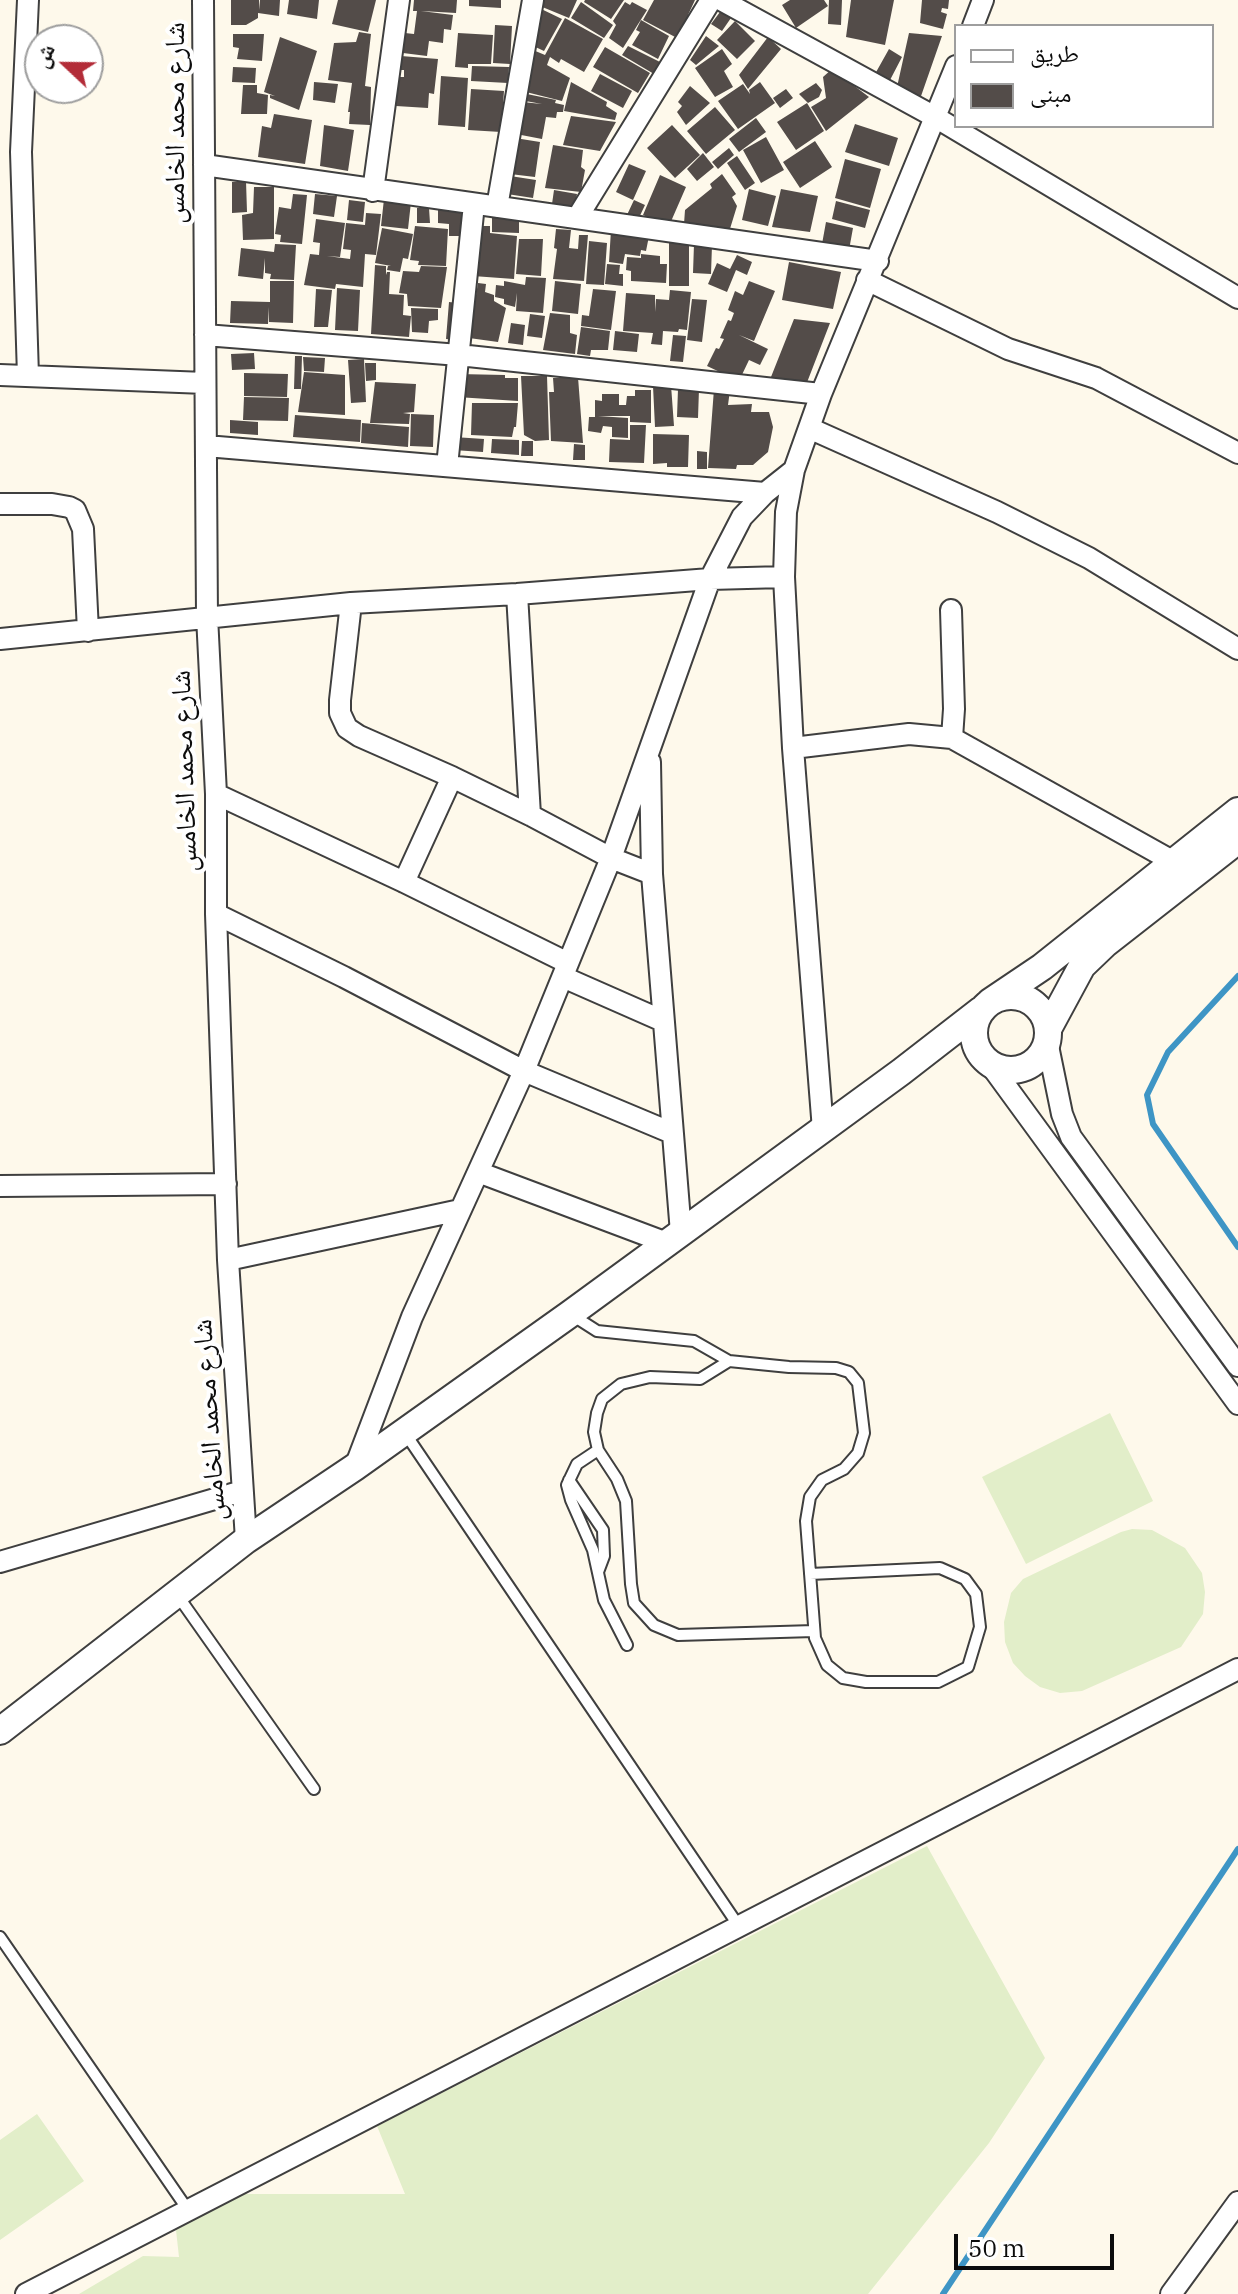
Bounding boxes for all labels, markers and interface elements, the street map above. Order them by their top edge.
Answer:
street label: شارع محمد الخامس [159,22,193,224]
north arrow [24,24,104,104]
legend [954,24,1214,128]
text: طريق [1030,37,1079,69]
text: ش [25,39,61,72]
text: مبنى [1030,77,1071,109]
street label: شارع محمد الخامس [165,669,205,873]
street label: شارع محمد الخامس [186,1318,234,1522]
scale bar [958,2218,1118,2268]
text: 50 m [968,2232,1025,2264]

